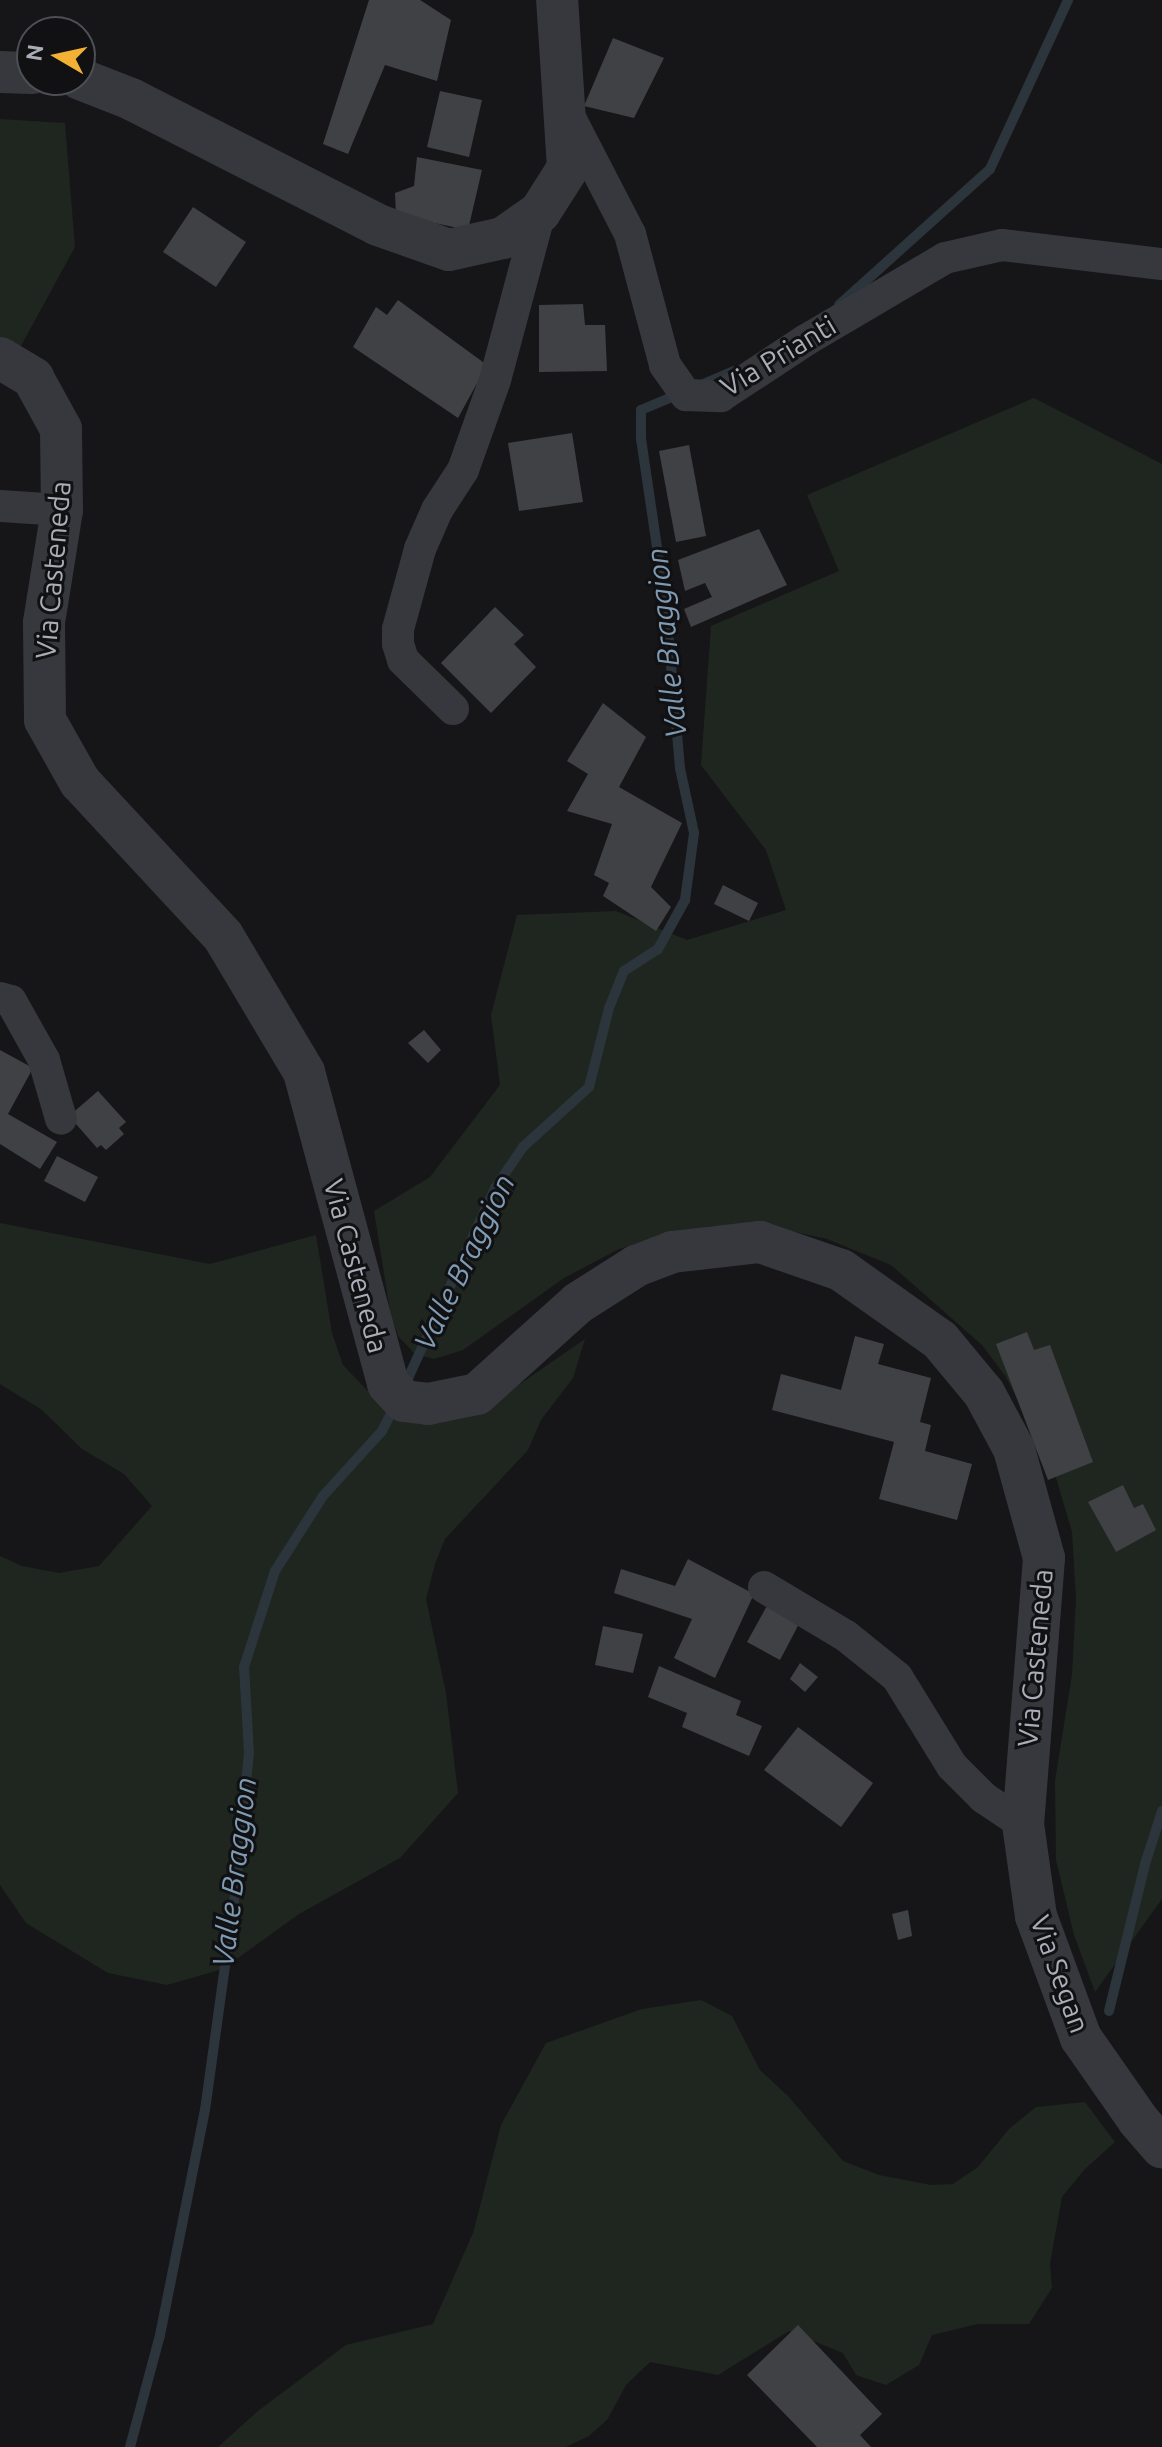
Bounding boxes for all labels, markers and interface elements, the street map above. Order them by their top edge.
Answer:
north arrow [16,16,96,96]
text: N [20,42,47,63]
street label: Via Prianti [714,308,842,404]
street label: Via Casteneda [28,480,78,660]
water label: Valle Braggion [638,546,694,740]
water label: Valle Braggion [406,1168,522,1356]
street label: Via Casteneda [317,1175,395,1357]
street label: Via Casteneda [1010,1568,1060,1748]
water label: Valle Braggion [204,1775,264,1969]
street label: Via Segan [1023,1911,1097,2037]

